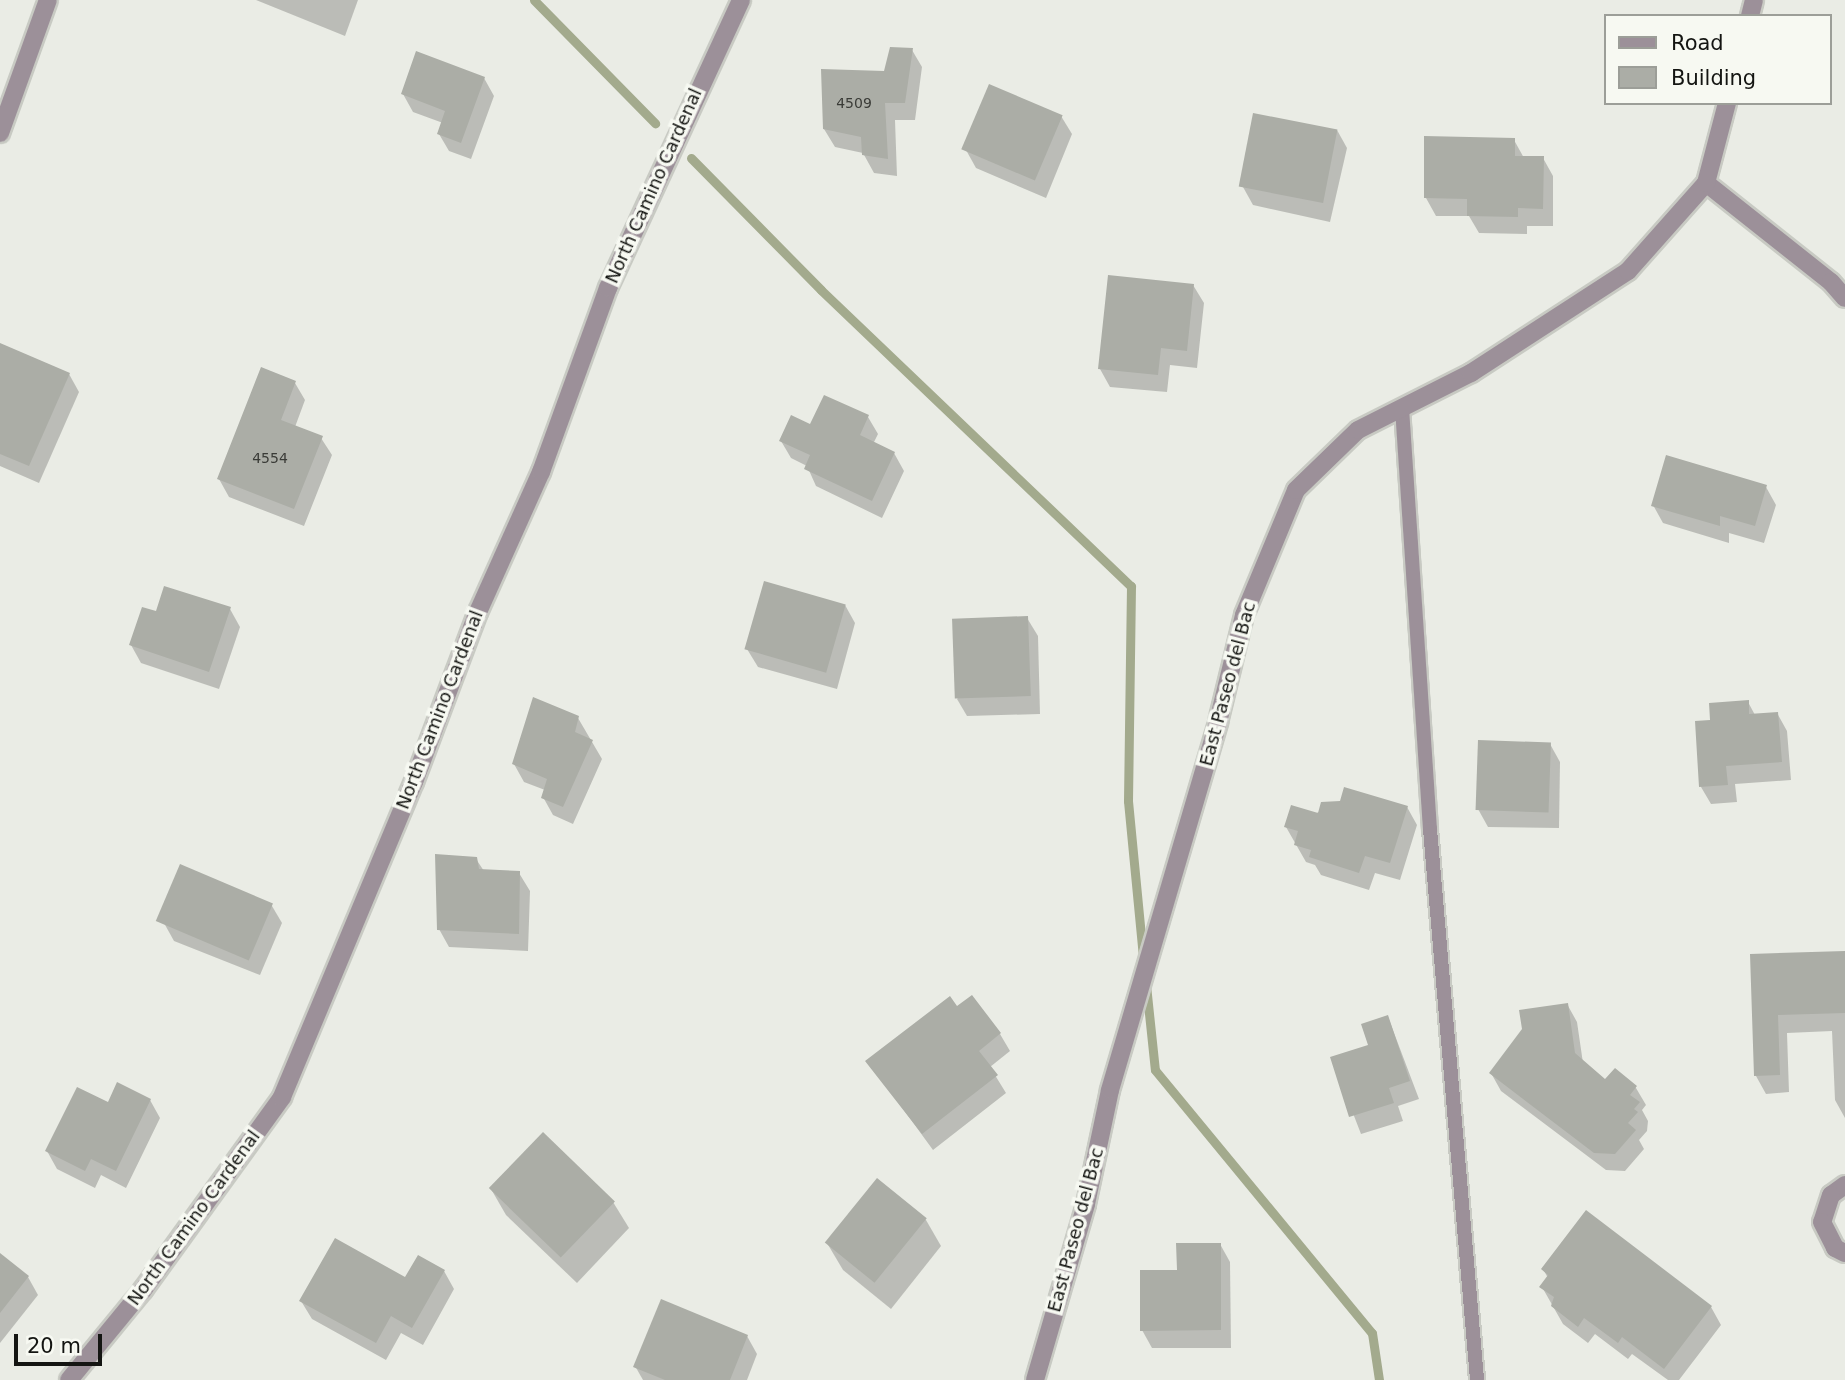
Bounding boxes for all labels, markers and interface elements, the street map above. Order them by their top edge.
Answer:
legend [1604,14,1831,105]
text: Road [1671,31,1724,55]
text: Building [1671,66,1756,90]
street label: North Camino Cardenal [601,85,707,287]
house number: 4509 [836,95,872,111]
house number: 4554 [252,450,288,466]
street label: East Paseo del Bac [1196,599,1260,769]
street label: North Camino Cardenal [392,608,488,812]
street label: North Camino Cardenal [123,1126,265,1310]
street label: East Paseo del Bac [1044,1145,1108,1315]
scale bar [18,1320,105,1364]
text: 20 m [27,1334,81,1358]

